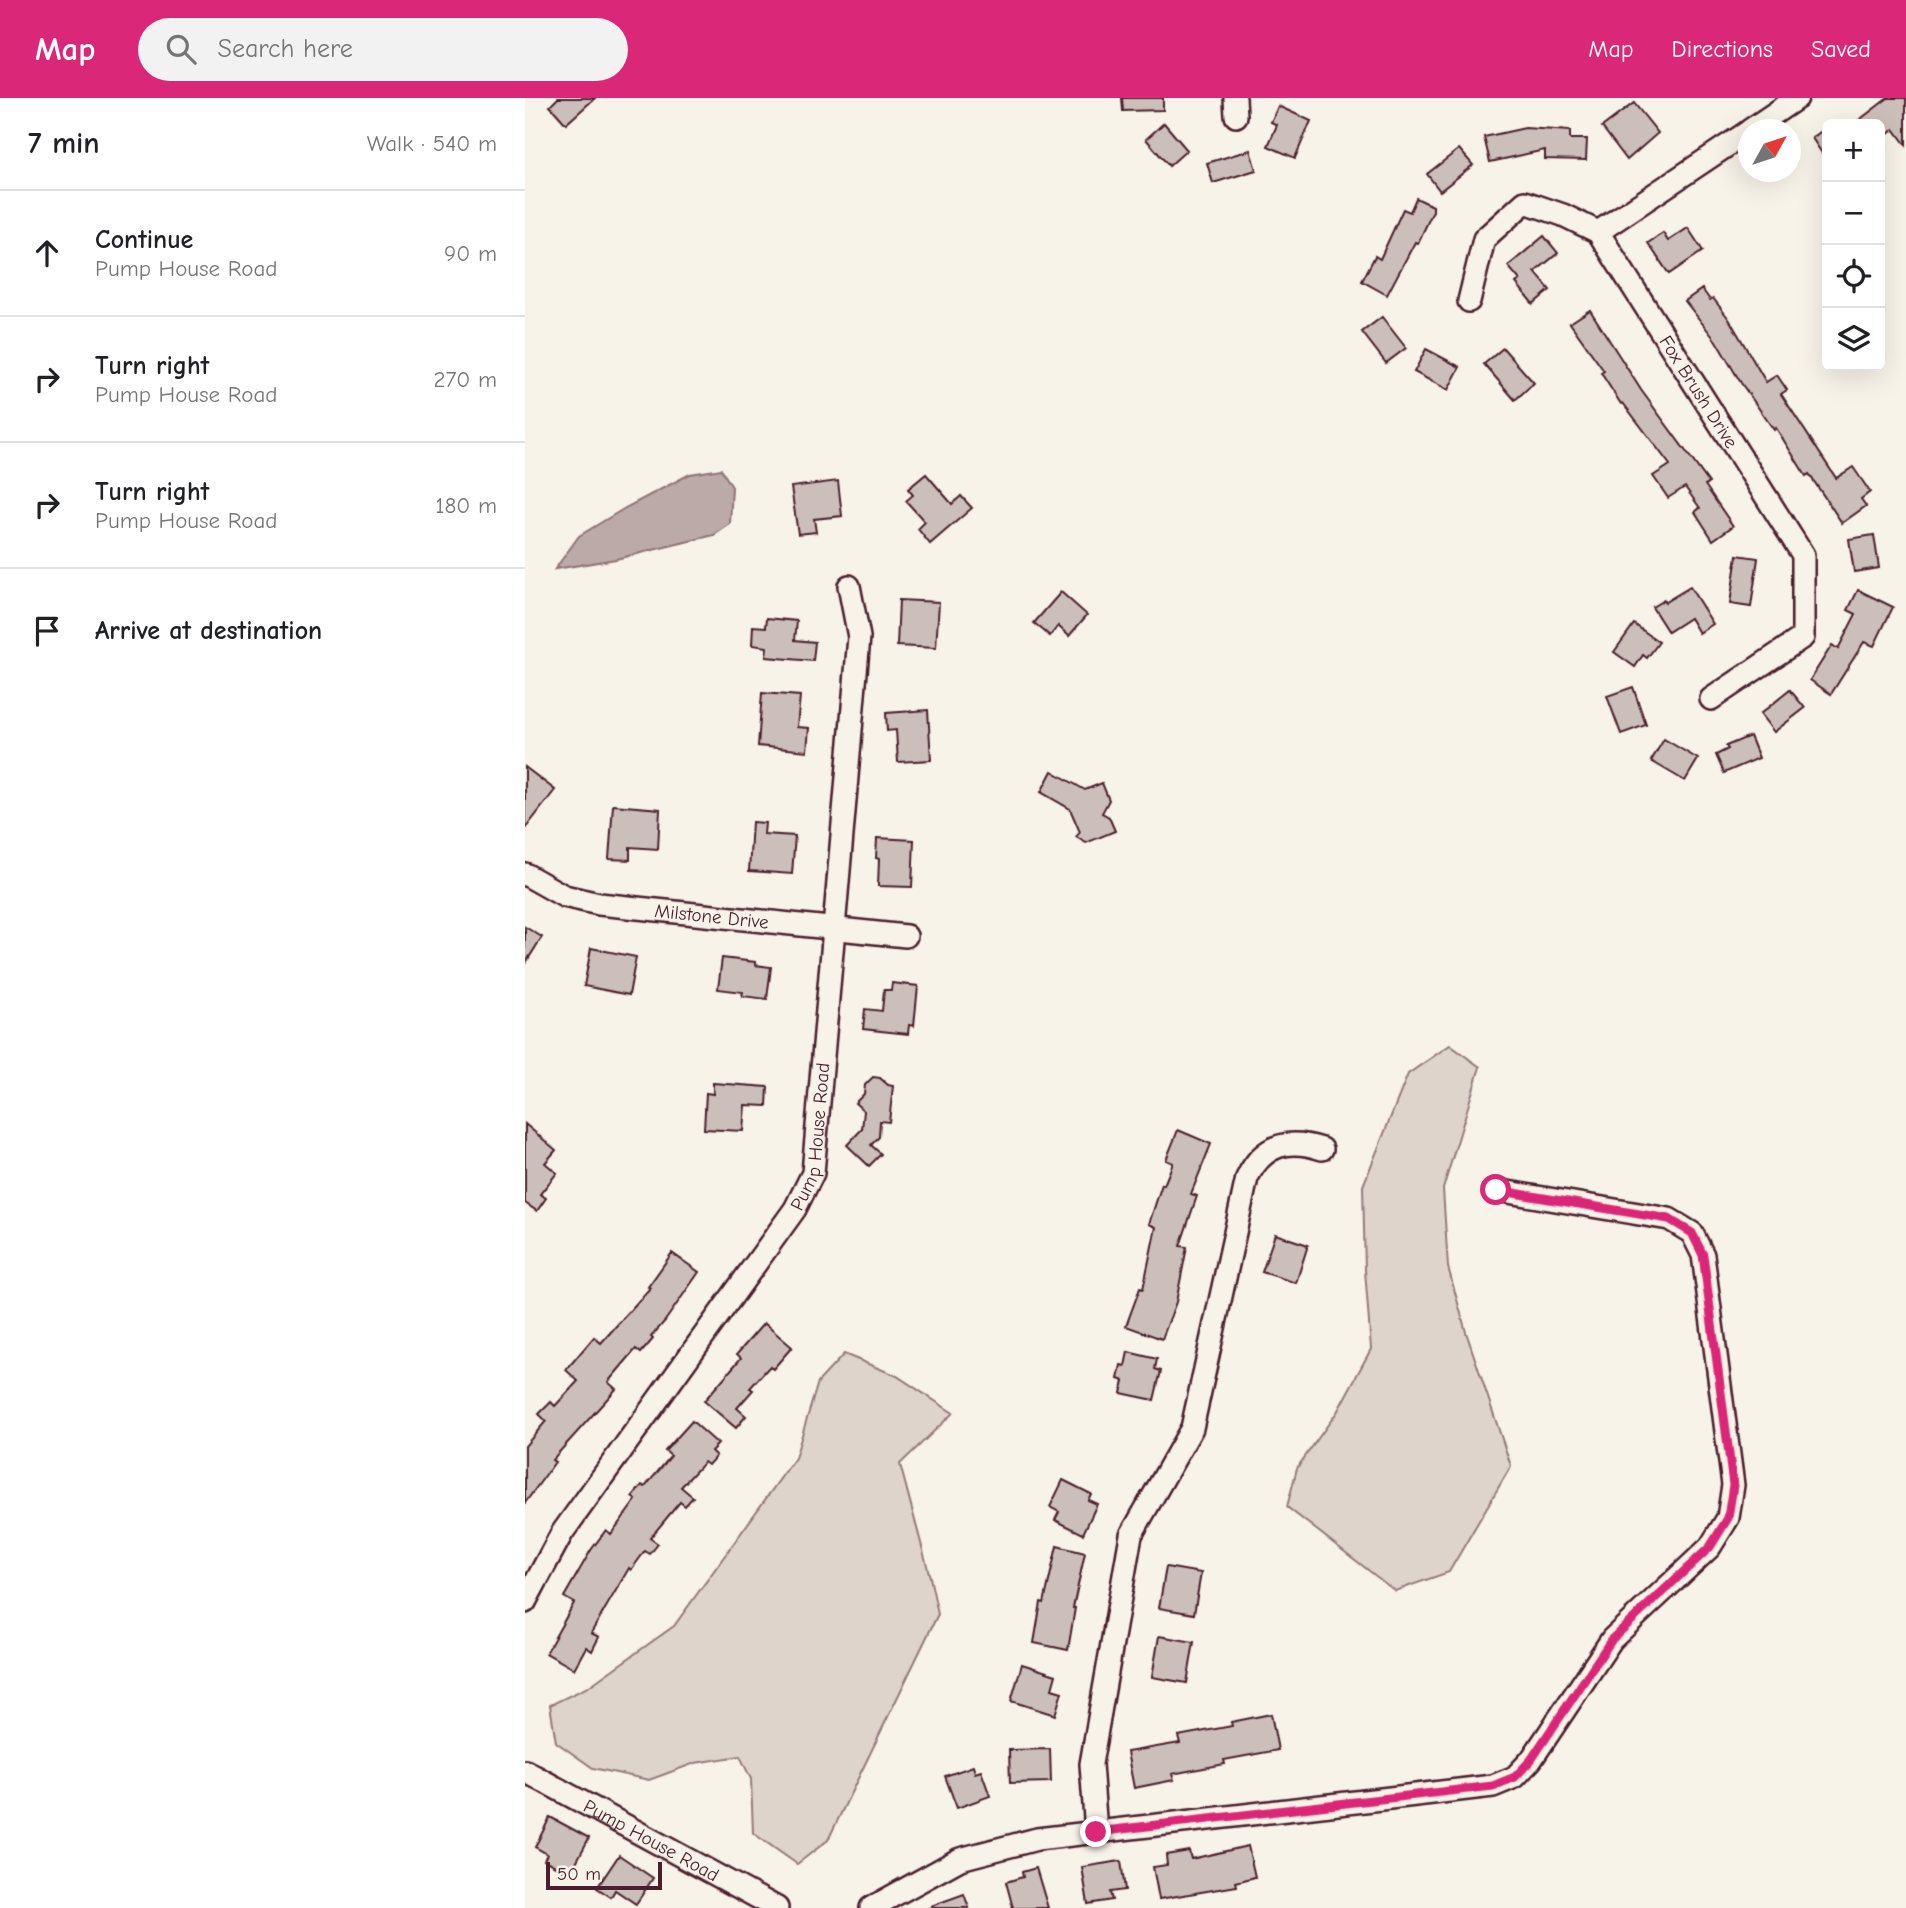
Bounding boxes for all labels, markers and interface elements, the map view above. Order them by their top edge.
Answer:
search box [138,18,628,81]
text: Map [35,30,96,68]
icon: search [162,30,200,68]
text: Search here [218,34,353,64]
text: Map [1588,35,1634,63]
text: Directions [1672,35,1773,63]
text: Saved [1811,35,1871,63]
north arrow [1738,119,1801,182]
map controls [1822,119,1885,371]
button: + [1822,119,1885,182]
text: 7 min [28,126,100,161]
text: Walk · 540 m [367,130,497,157]
button: − [1822,182,1885,245]
text: Continue [95,225,193,255]
icon: ahead [28,234,66,272]
text: 90 m [444,240,497,267]
button: locate [1822,245,1885,308]
text: Pump House Road [95,255,277,282]
button: layers [1822,308,1885,371]
street label: Fox Brush Drive [1654,332,1742,452]
text: Turn right [95,351,209,381]
icon: right [28,360,66,398]
text: 270 m [433,366,497,393]
text: Pump House Road [95,381,277,408]
text: Turn right [95,477,209,507]
icon: right [28,486,66,524]
text: 180 m [435,492,497,519]
text: Pump House Road [95,507,277,534]
icon: arrive [28,612,66,650]
text: Arrive at destination [95,616,322,646]
street label: Milstone Drive [653,900,770,934]
street label: Pump House Road [786,1062,834,1214]
route start [1480,1174,1511,1205]
street label: Pump House Road [580,1795,723,1886]
route end [1080,1816,1111,1847]
scale bar [546,1859,661,1891]
text: 50 m [557,1863,601,1885]

